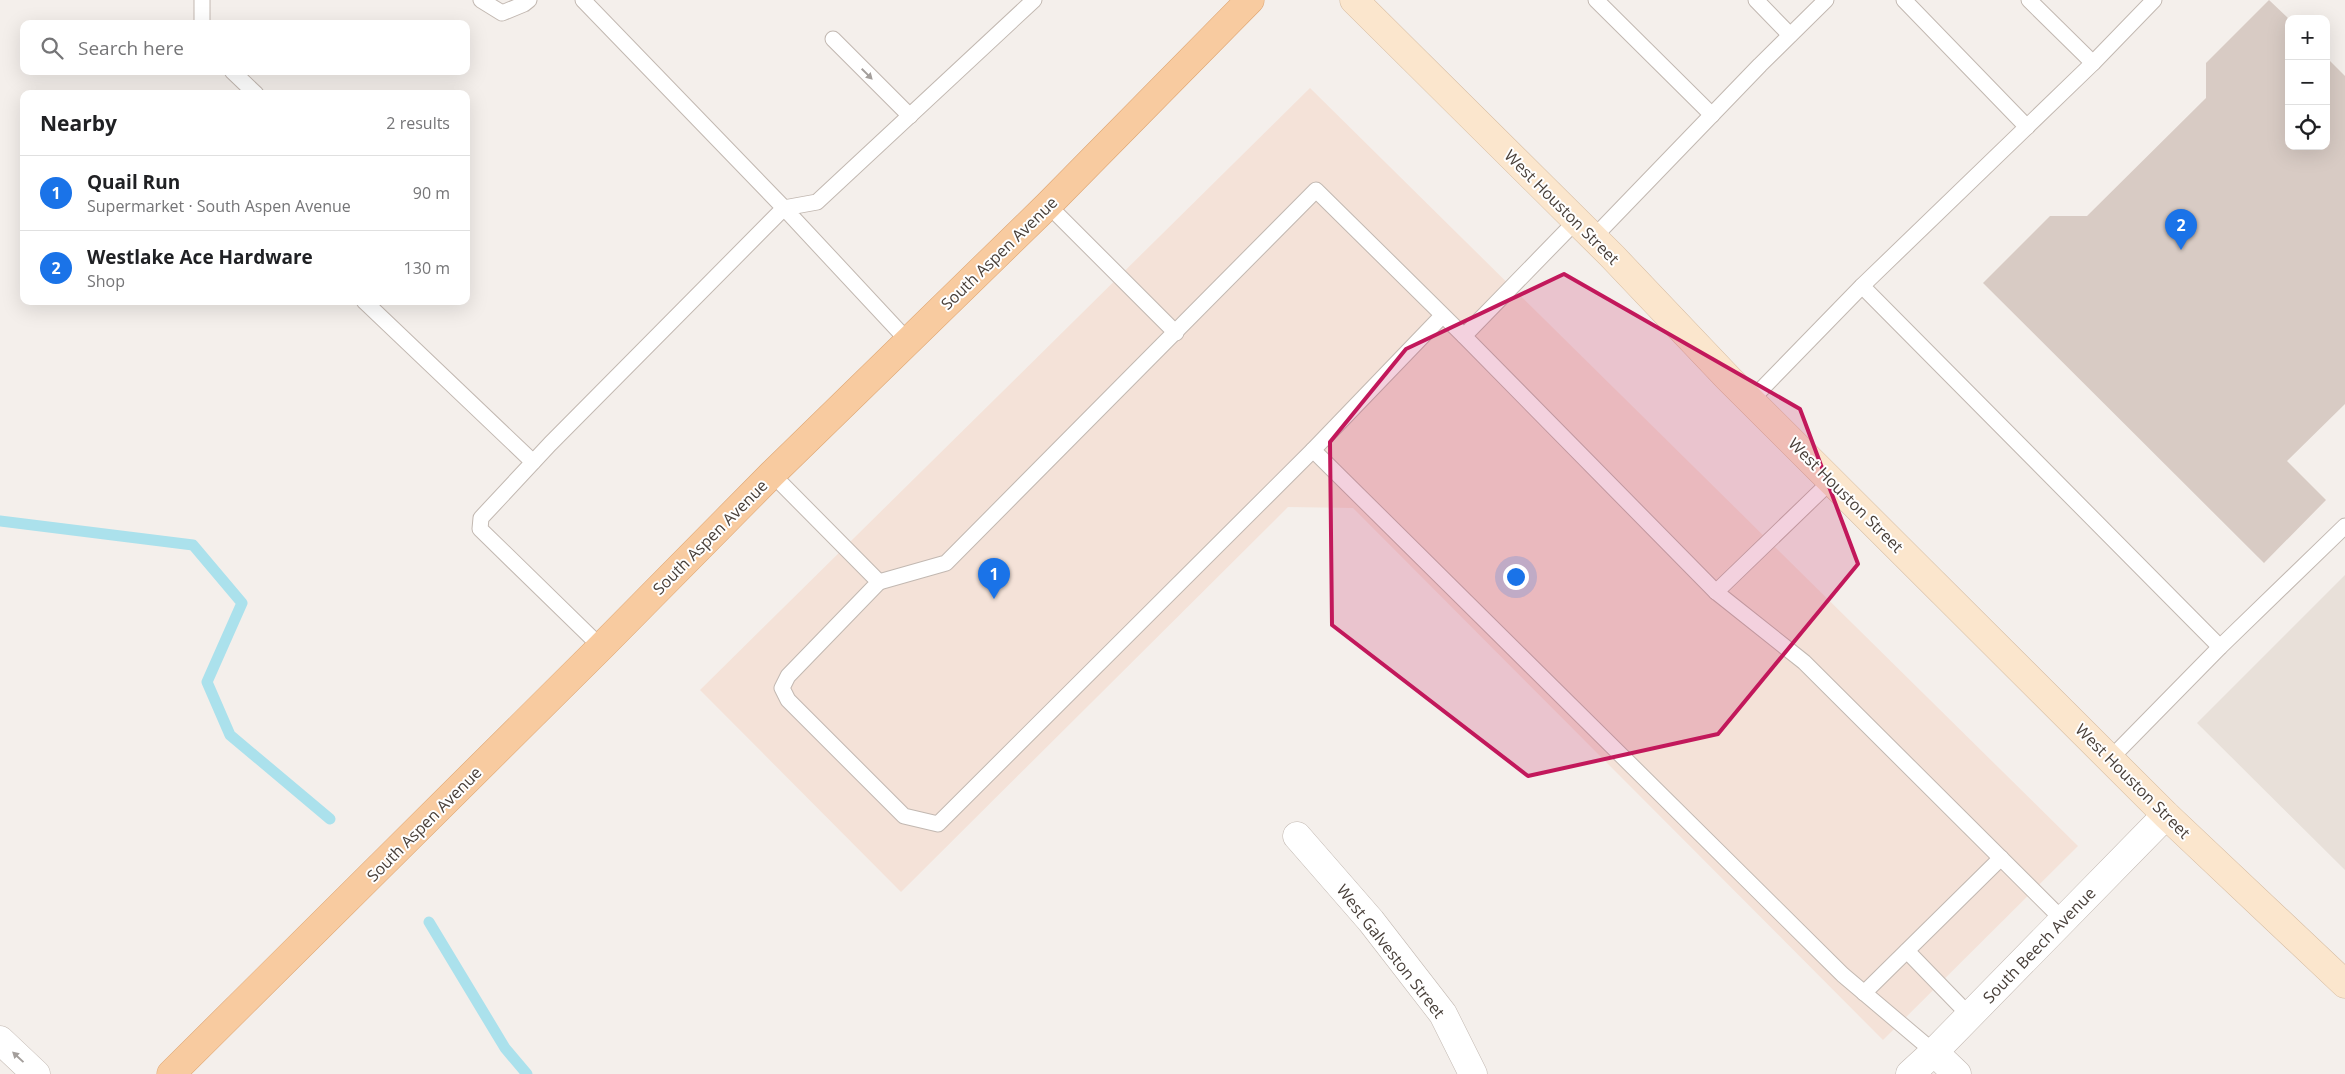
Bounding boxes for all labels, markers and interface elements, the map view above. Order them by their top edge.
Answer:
map controls [2285,15,2330,150]
button: + [2285,15,2330,60]
search box [20,20,470,75]
icon: search [38,34,66,62]
text: Search here [78,35,184,61]
button: − [2285,60,2330,105]
one-way arrow [861,68,873,80]
button: locate [2285,105,2330,150]
text: Nearby [40,109,117,137]
text: 2 results [386,112,450,134]
street label: West Houston Street [1500,145,1624,269]
text: Quail Run [87,169,180,195]
text: 1 [51,182,61,204]
text: 90 m [413,182,450,204]
street label: South Aspen Avenue [936,192,1062,314]
text: Supermarket · South Aspen Avenue [87,195,351,217]
pin: 2 [2165,209,2197,250]
text: Westlake Ace Hardware [87,244,313,270]
text: 2 [51,257,61,279]
text: 130 m [404,257,450,279]
text: Shop [87,270,125,292]
street label: West Houston Street [1784,433,1908,557]
street label: South Aspen Avenue [648,475,772,599]
pin: 1 [978,558,1010,599]
your location [1503,564,1529,590]
street label: West Houston Street [2071,719,2195,843]
street label: South Aspen Avenue [362,762,486,886]
street label: West Galveston Street [1332,879,1450,1023]
street label: South Beech Avenue [1978,882,2100,1008]
one-way arrow [13,1051,25,1063]

